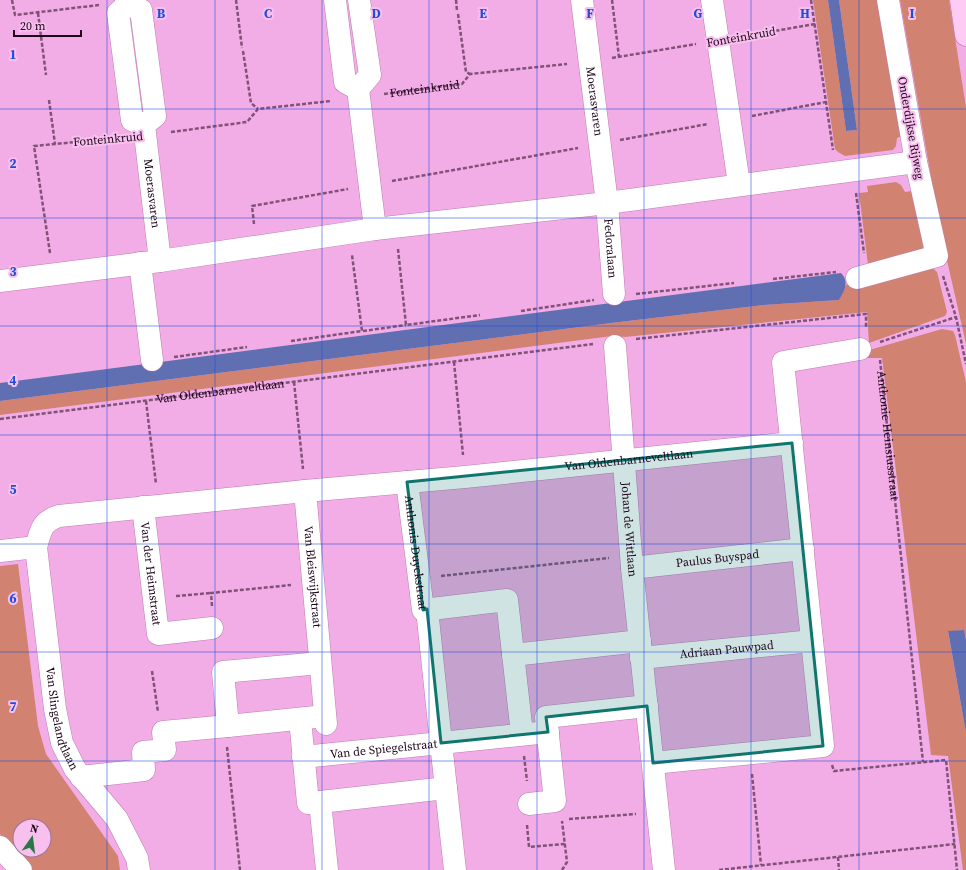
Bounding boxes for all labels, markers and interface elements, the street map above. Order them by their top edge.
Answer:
text: B [157,5,166,22]
text: C [264,5,272,22]
text: D [371,5,381,22]
text: E [479,5,487,22]
text: F [586,5,594,22]
text: G [694,5,703,22]
text: H [800,5,810,22]
text: I [909,5,915,22]
scale bar [14,12,81,38]
text: 20 m [20,18,46,34]
street label: Fonteinkruid [705,23,777,51]
text: 1 [9,46,17,63]
street label: Moerasvaren [582,66,607,137]
street label: Onderdijkse Rijweg [894,75,928,181]
street label: Fonteinkruid [389,76,461,101]
street label: Fonteinkruid [72,128,144,150]
text: 2 [9,155,17,172]
street label: Moerasvaren [140,158,164,229]
street label: Fedoralaan [600,218,621,279]
text: 3 [9,263,17,280]
street label: Anthonie Heinsiusstraat [873,370,903,501]
text: 4 [9,372,17,389]
street label: Van Oldenbarneveltlaan [155,375,285,407]
street label: Van Oldenbarneveltlaan [564,445,694,475]
street label: Johan de Wittlaan [617,480,641,578]
text: 5 [9,481,17,498]
street label: Anthonis Duyckstraat [401,494,431,611]
street label: Van der Heimstraat [137,521,165,626]
street label: Van Bleiswijkstraat [300,525,325,628]
street label: Paulus Buyspad [675,546,760,571]
text: 6 [9,590,17,607]
street label: Adriaan Pauwpad [679,637,775,662]
street label: Van Slingelandtlaan [42,666,82,773]
text: 7 [9,698,17,715]
street label: Van de Spiegelstraat [329,735,438,762]
north arrow [12,818,52,858]
text: N [29,821,40,837]

